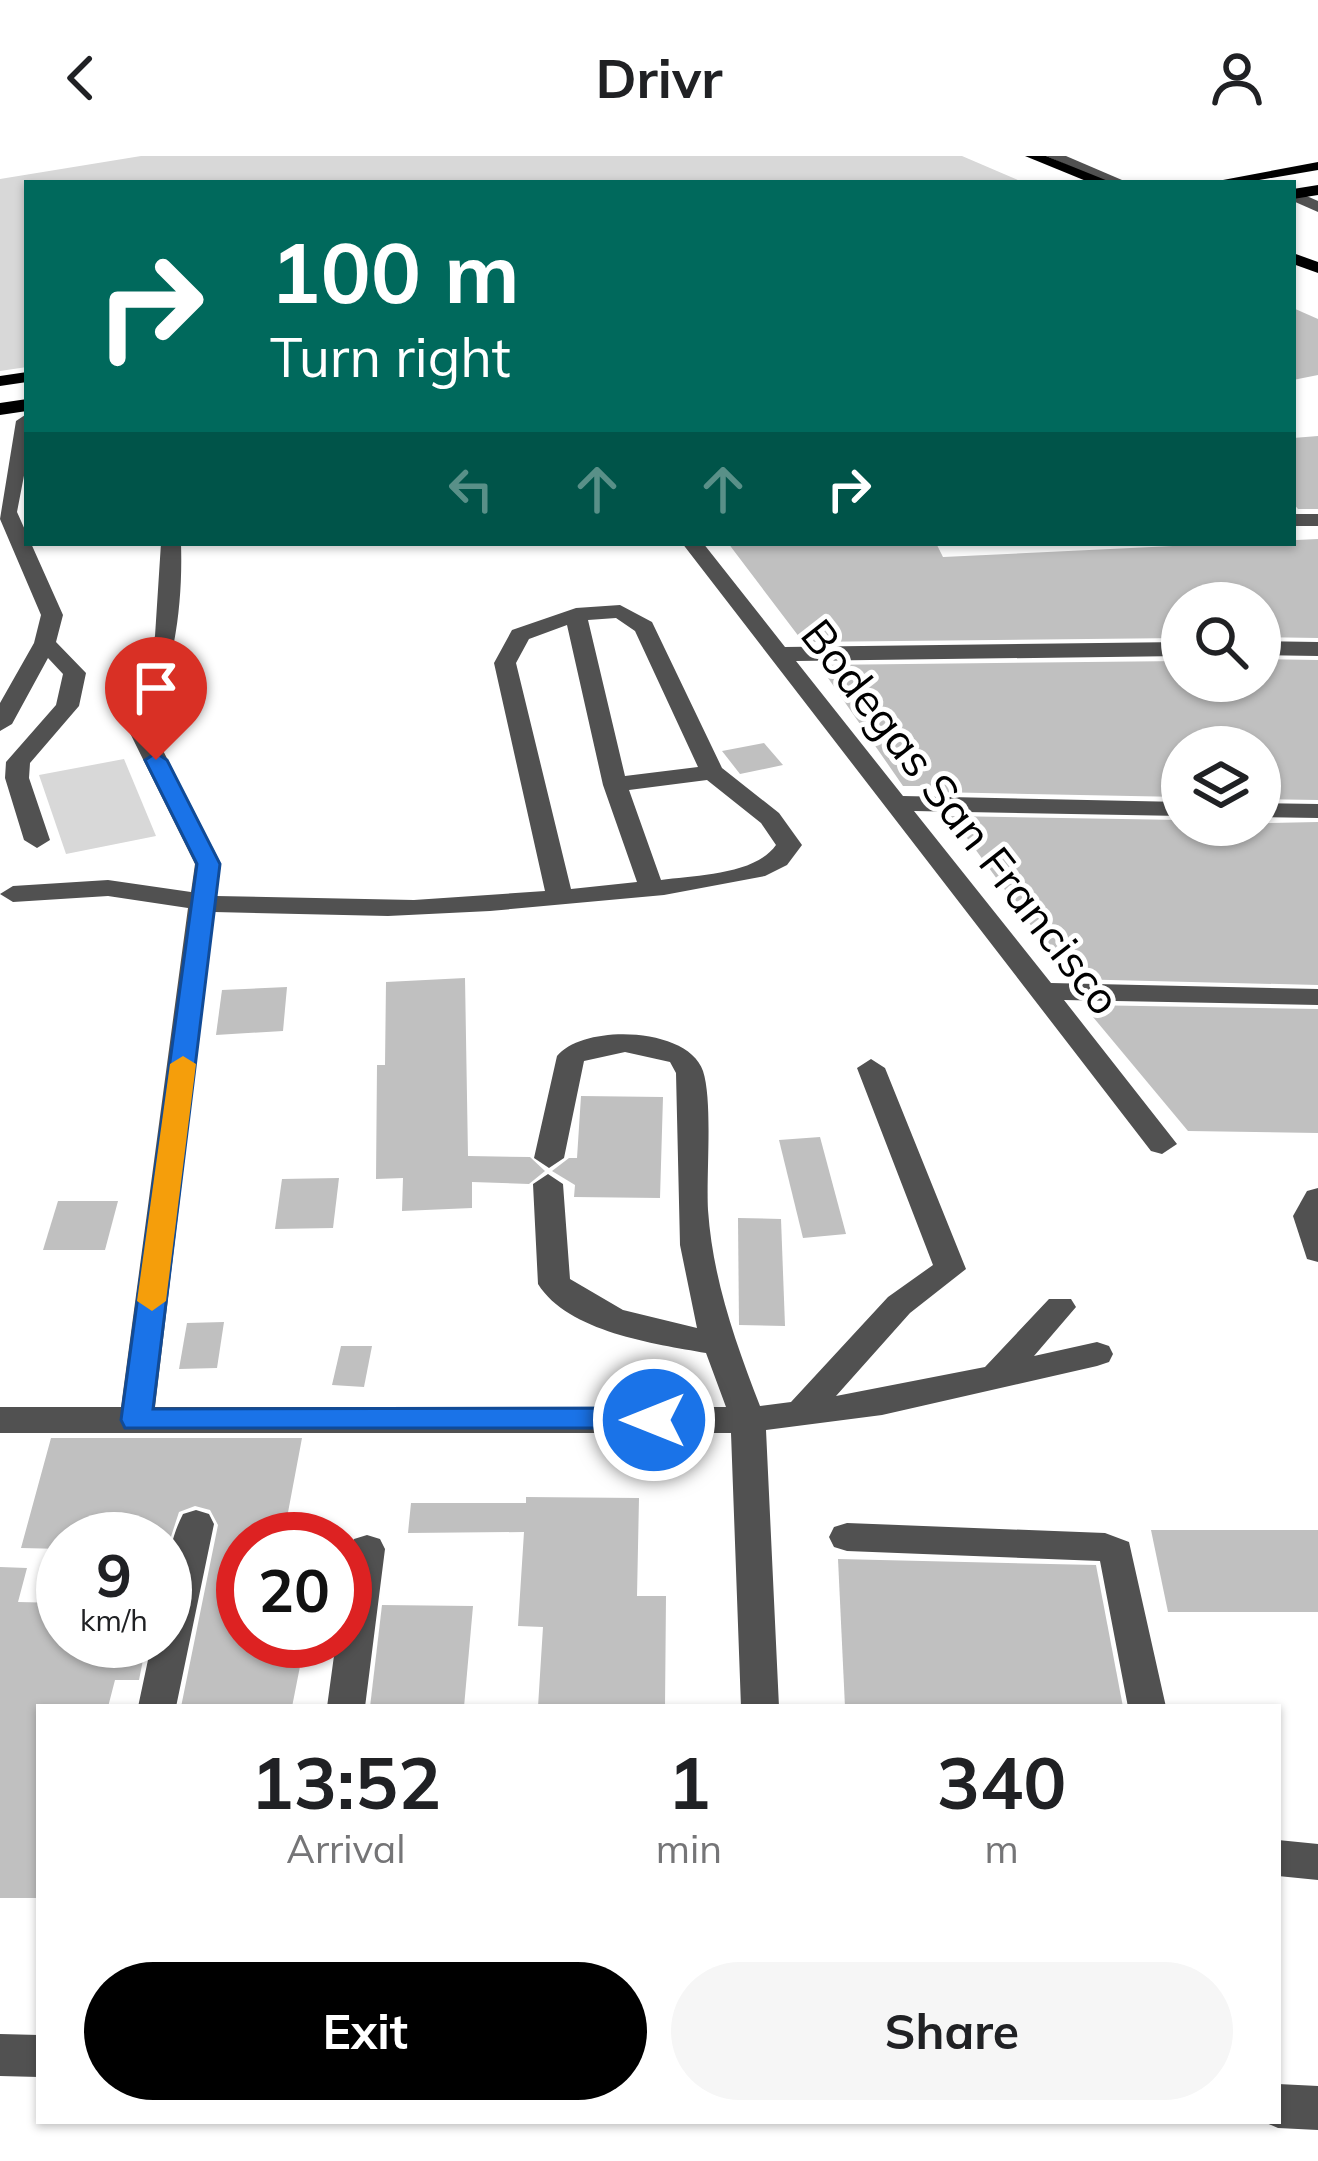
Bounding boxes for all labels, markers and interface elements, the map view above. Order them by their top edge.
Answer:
text: Drivr [595,44,723,112]
icon: back [48,45,114,111]
icon: person [1204,45,1270,111]
text: 100 m [270,219,520,324]
icon: right [72,228,228,384]
text: Turn right [270,323,511,391]
icon: left [438,456,504,522]
icon: ahead [564,456,630,522]
icon: ahead [690,456,756,522]
icon: right [816,456,882,522]
map controls [1161,582,1281,846]
button: search [1161,582,1281,702]
street label: Bodegas San Francisco [790,608,1134,1025]
pin [105,637,207,760]
icon: arrive [123,655,189,721]
button: layers [1161,726,1281,846]
position arrow [591,1357,717,1483]
speed limit sign: 20 [216,1512,372,1668]
text: 9 [96,1537,132,1612]
text: km/h [80,1601,148,1639]
text: 13:52 [251,1737,441,1827]
text: 1 [667,1737,711,1827]
text: 340 [937,1737,1066,1827]
text: Arrival [286,1824,406,1873]
text: min [656,1824,722,1873]
text: m [984,1824,1019,1873]
button: Exit [84,1962,647,2100]
button: Share [671,1962,1233,2100]

